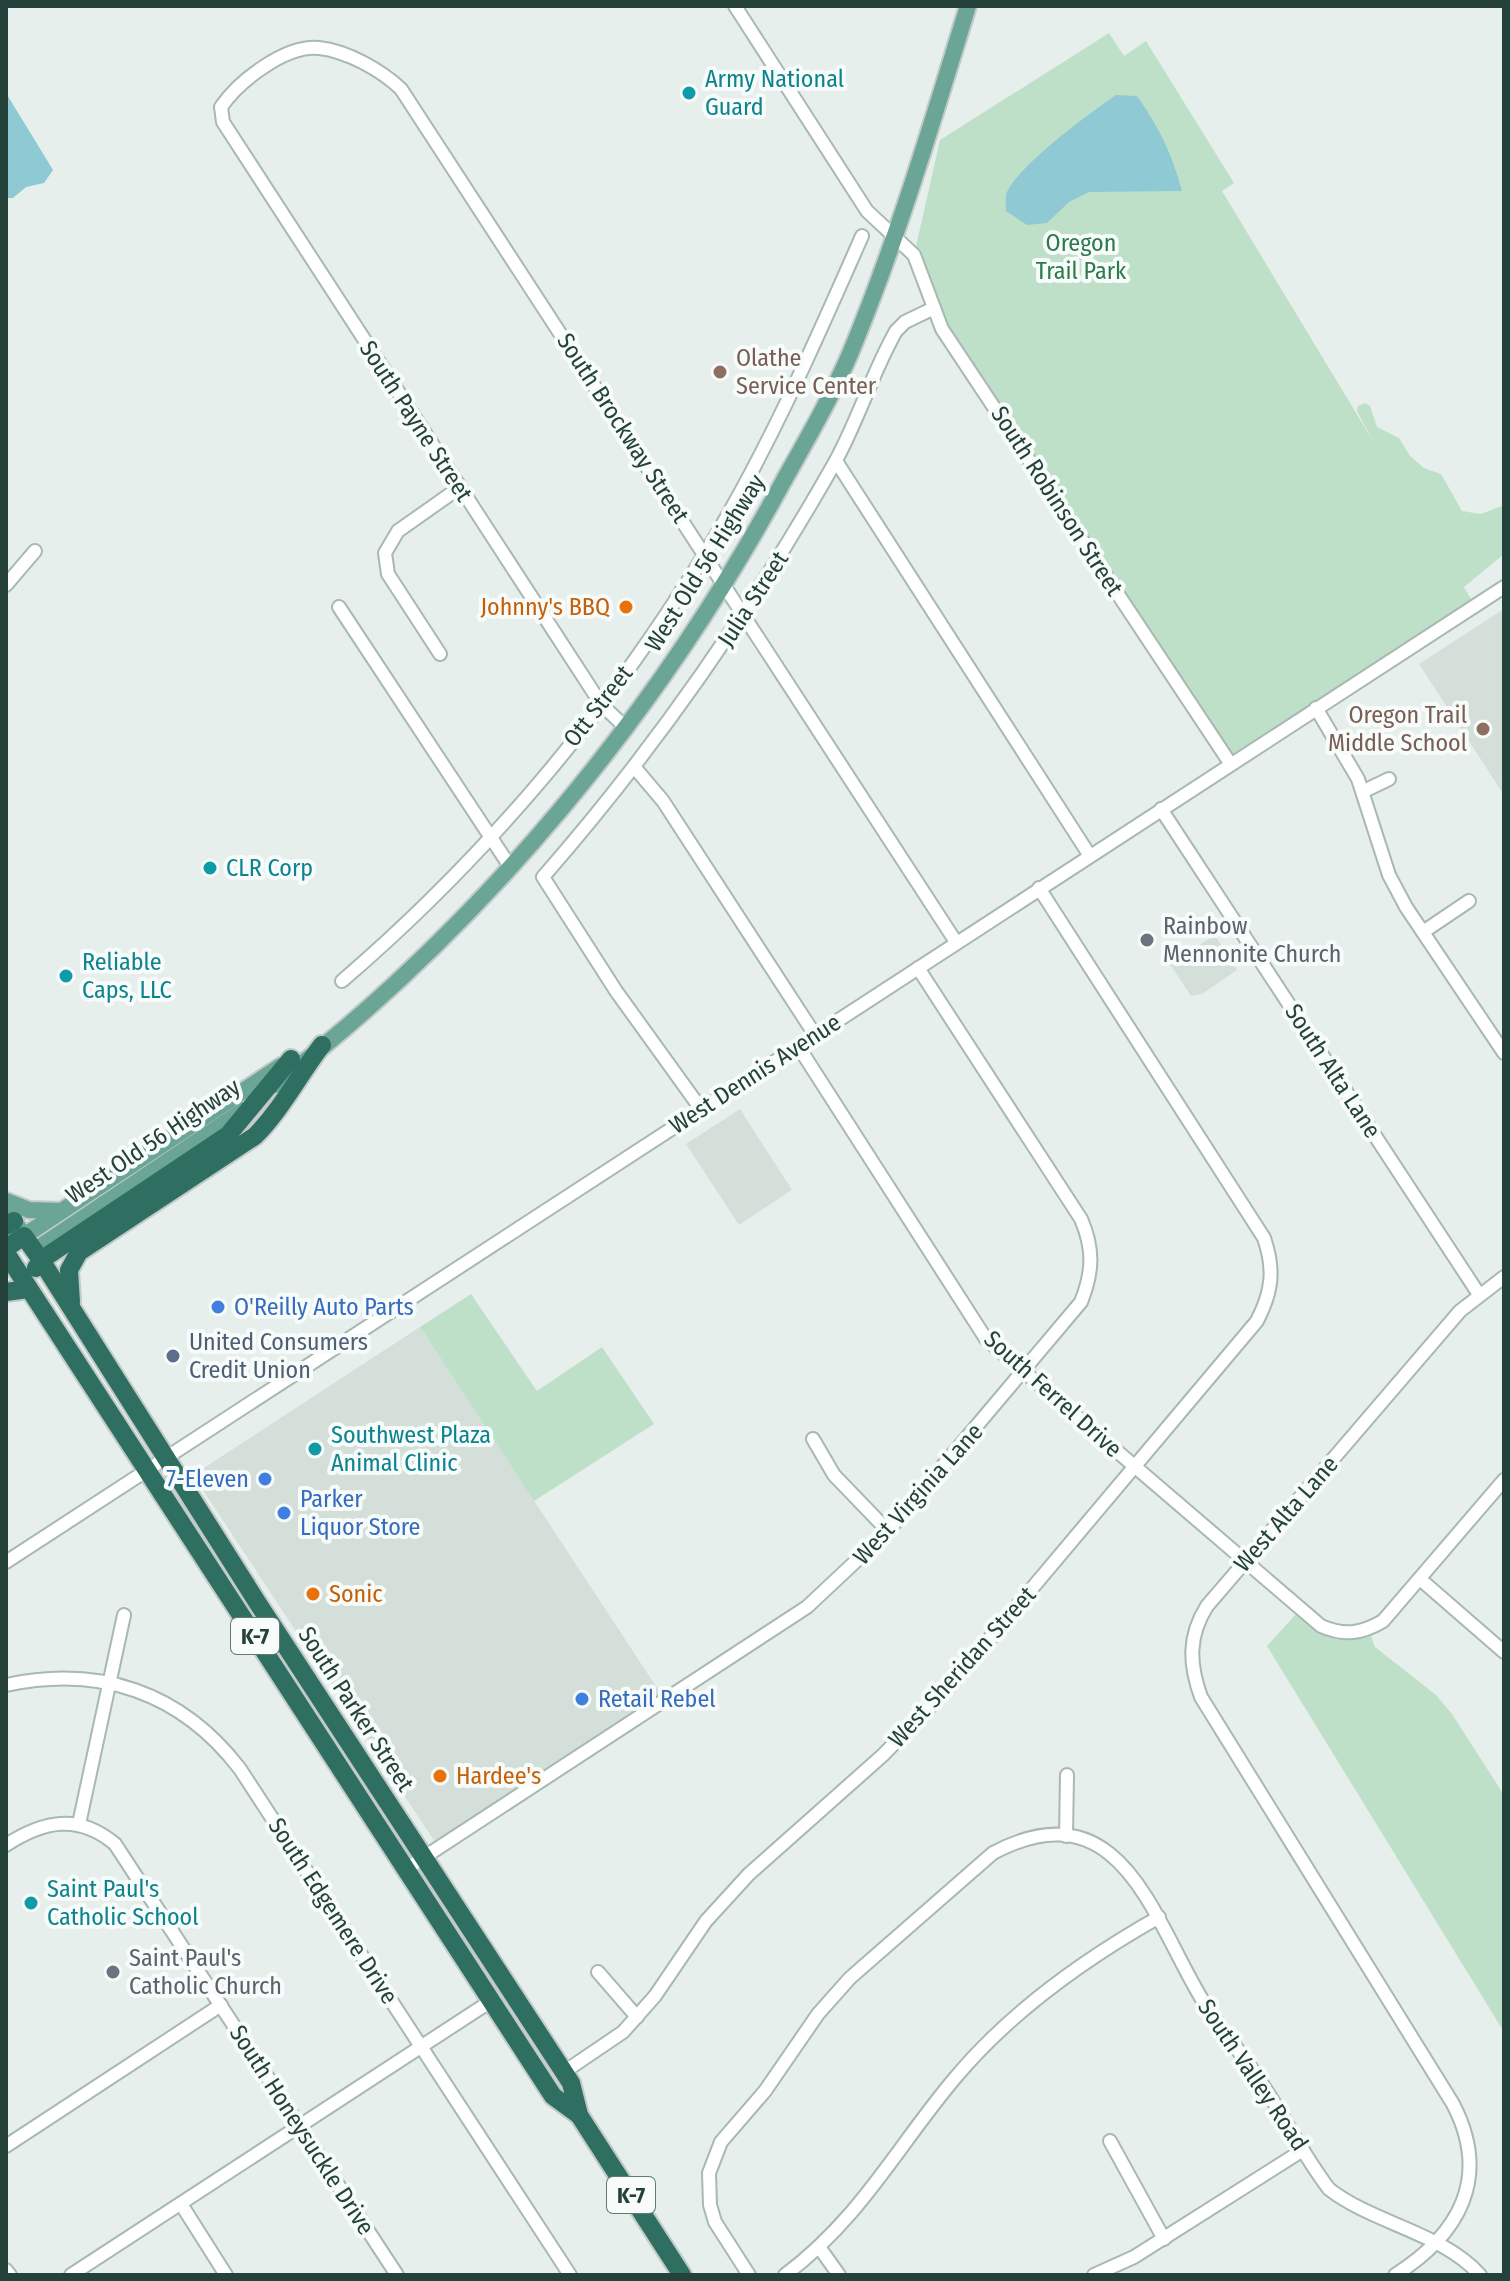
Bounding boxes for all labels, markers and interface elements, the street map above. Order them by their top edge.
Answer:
place label: Army National Guard [705,65,844,121]
marker: Army National Guard [680,84,698,102]
park label: Oregon Trail Park [1036,229,1127,285]
street label: South Brockway Street [551,328,695,528]
street label: South Payne Street [354,335,478,507]
place label: Olathe Service Center [736,344,877,400]
marker: Olathe Service Center [711,363,729,381]
street label: South Robinson Street [985,401,1129,601]
street label: West Old 56 Highway [639,469,771,657]
street label: Julia Street [712,546,794,652]
place label: Johnny's BBQ [481,593,610,621]
marker: Johnny's BBQ [617,598,635,616]
street label: Ott Street [558,660,638,752]
place label: Oregon Trail Middle School [1328,701,1467,757]
marker: Oregon Trail Middle School [1474,720,1492,738]
place label: CLR Corp [226,854,313,882]
marker: CLR Corp [201,859,219,877]
place label: Rainbow Mennonite Church [1163,912,1341,968]
marker: Rainbow Mennonite Church [1138,931,1156,949]
place label: Reliable Caps, LLC [82,948,172,1004]
marker: Reliable Caps, LLC [57,967,75,985]
street label: South Alta Lane [1279,999,1387,1143]
street label: West Dennis Avenue [664,1008,846,1140]
street label: West Old 56 Highway [61,1072,246,1210]
place label: O'Reilly Auto Parts [234,1293,414,1321]
marker: O'Reilly Auto Parts [209,1298,227,1316]
street label: South Ferrel Drive [978,1325,1128,1463]
place label: United Consumers Credit Union [189,1328,368,1384]
marker: United Consumers Credit Union [164,1347,182,1365]
street label: West Virginia Lane [847,1418,989,1570]
place label: Southwest Plaza Animal Clinic [331,1421,491,1477]
marker: Southwest Plaza Animal Clinic [306,1440,324,1458]
street label: West Alta Lane [1228,1450,1344,1578]
place label: 7-Eleven [166,1465,249,1493]
marker: 7-Eleven [256,1470,274,1488]
place label: Parker Liquor Store [300,1485,420,1541]
marker: Parker Liquor Store [275,1504,293,1522]
place label: Sonic [329,1580,383,1608]
street label: West Sheridan Street [883,1581,1041,1753]
marker: Sonic [304,1585,322,1603]
road number: K-7 [231,1618,279,1654]
street label: South Parker Street [292,1621,420,1797]
place label: Retail Rebel [598,1685,716,1713]
marker: Retail Rebel [573,1690,591,1708]
place label: Hardee's [456,1762,541,1790]
marker: Hardee's [431,1767,449,1785]
street label: South Edgemere Drive [262,1813,404,2009]
place label: Saint Paul's Catholic School [47,1875,199,1931]
marker: Saint Paul's Catholic School [22,1894,40,1912]
place label: Saint Paul's Catholic Church [129,1944,282,2000]
marker: Saint Paul's Catholic Church [104,1963,122,1981]
street label: South Valley Road [1192,1994,1314,2156]
street label: South Honeysuckle Drive [224,2020,380,2240]
road number: K-7 [607,2177,655,2213]

